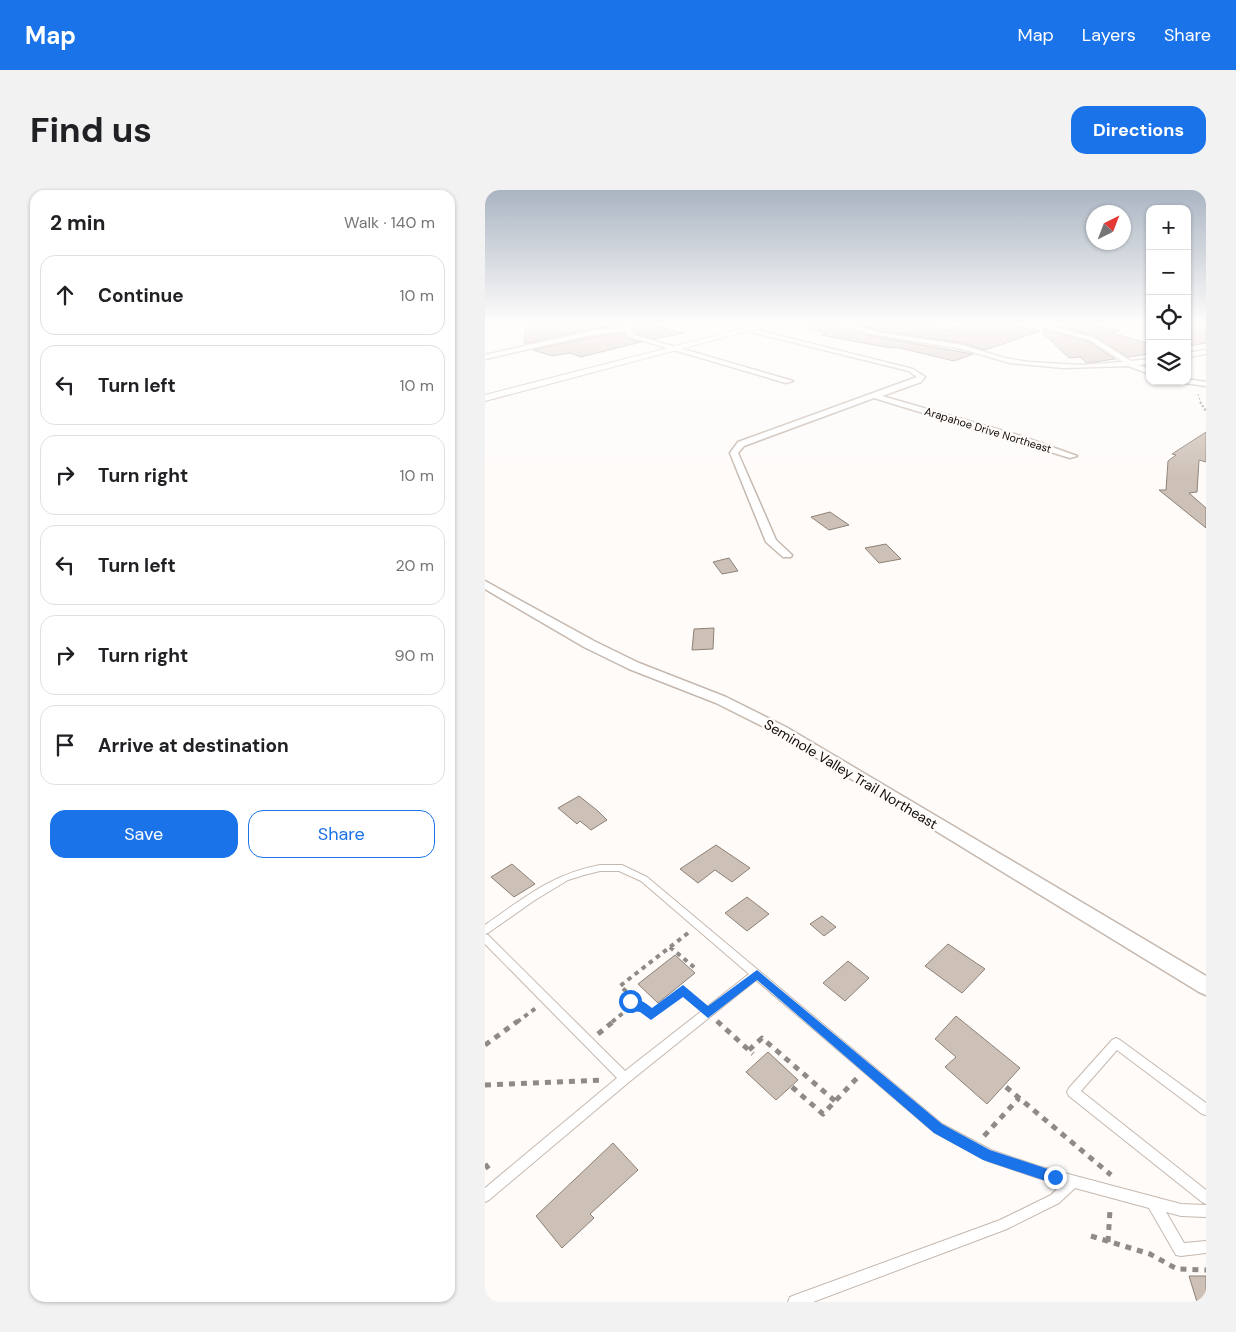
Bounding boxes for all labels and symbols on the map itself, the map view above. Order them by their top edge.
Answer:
north arrow [1086,205,1131,250]
street label: Arapahoe Drive Northeast [923,404,1053,456]
street label: Seminole Valley Trail Northeast [761,715,941,833]
route start [619,990,642,1013]
route end [1044,1166,1067,1189]

